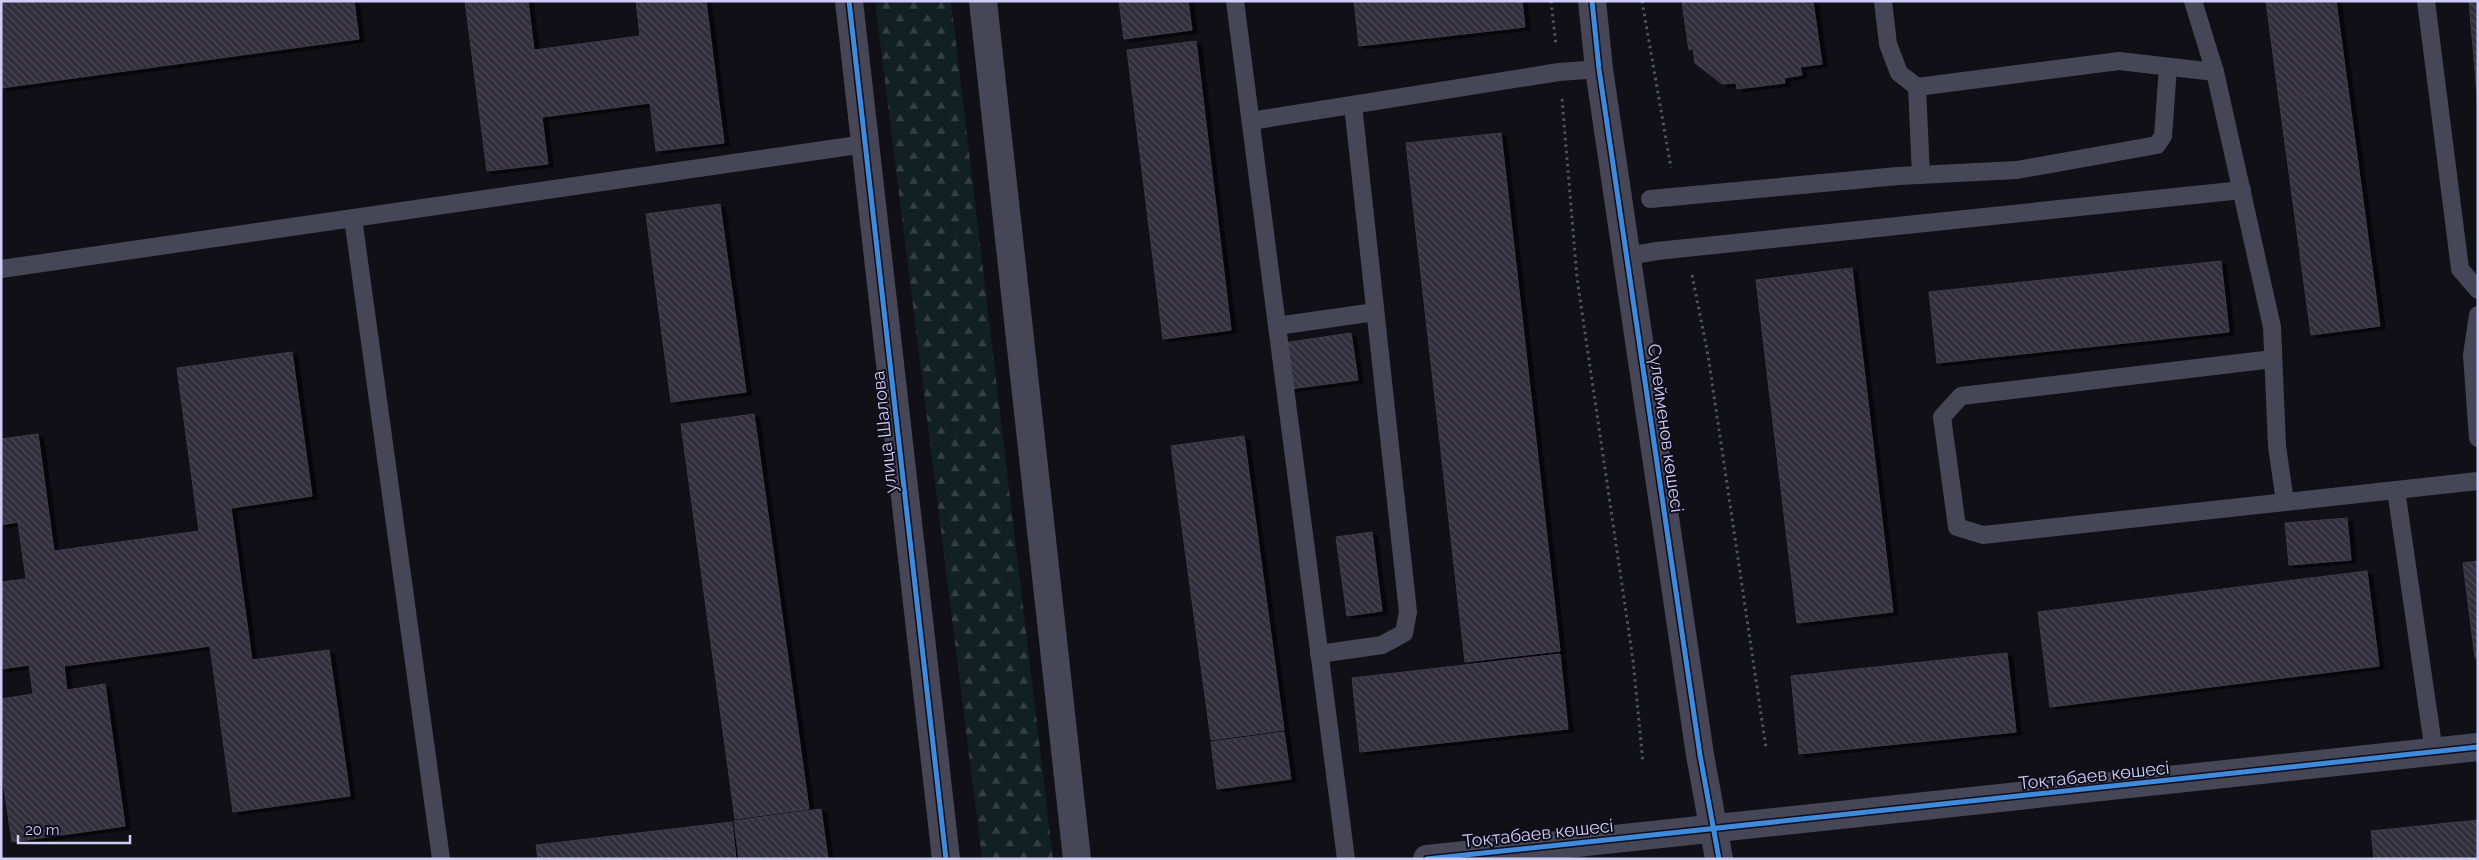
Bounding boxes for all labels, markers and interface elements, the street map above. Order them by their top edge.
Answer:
street label: Сүлейменов көшесі [1644,342,1688,514]
street label: улица Шалова [867,370,901,494]
street label: Тоқтабаев көшесі [2018,757,2170,793]
scale bar [18,812,130,844]
street label: Тоқтабаев көшесі [1462,815,1614,851]
text: 20 m [25,821,60,839]

